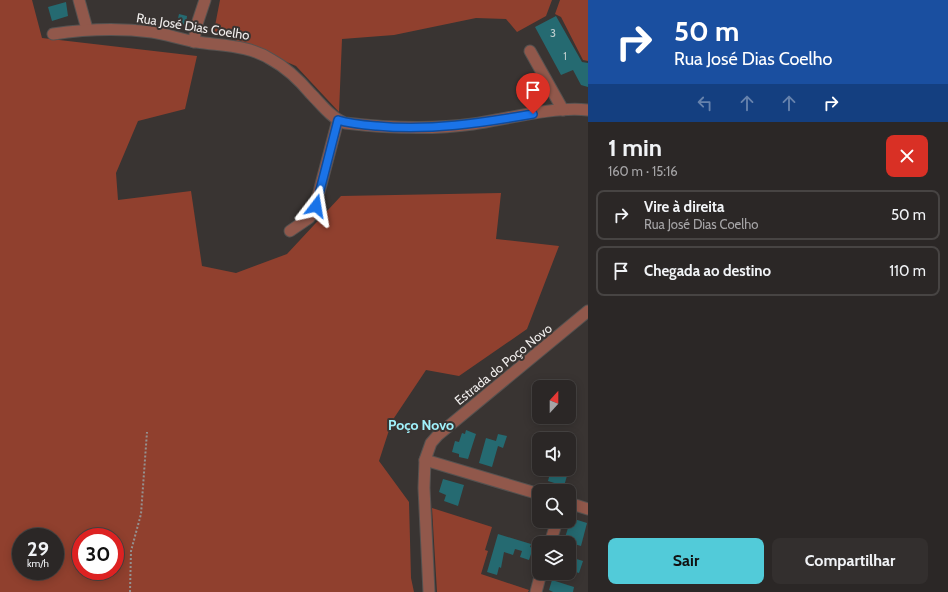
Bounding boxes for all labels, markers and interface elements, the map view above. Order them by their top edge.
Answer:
street label: Rua José Dias Coelho [135,9,251,43]
text: 50 m [674,14,739,48]
icon: right [608,16,660,68]
house number: 3 [550,26,556,40]
text: Rua José Dias Coelho [674,48,833,70]
house number: 1 [563,49,567,63]
pin [516,73,550,114]
icon: arrive [522,79,544,101]
icon: left [694,92,716,114]
icon: ahead [736,92,758,114]
icon: ahead [778,92,800,114]
icon: right [820,92,842,114]
text: 1 min [608,133,662,162]
button: close [886,135,928,177]
text: 160 m · 15:16 [608,163,678,179]
position arrow [295,185,337,227]
text: Vire à direita [644,198,725,216]
icon: right [610,204,632,226]
text: 50 m [891,206,926,224]
text: Rua José Dias Coelho [644,216,758,232]
icon: arrive [610,260,632,282]
text: Chegada ao destino [644,262,771,280]
text: 110 m [889,262,926,280]
street label: Estrada do Poço Novo [451,320,555,408]
north arrow [532,380,576,424]
map controls [532,380,576,580]
district label: Poço Novo [388,416,454,434]
button: sound [532,432,576,476]
button: search [532,484,576,528]
speed limit sign: 30 [72,528,124,580]
button: layers [532,536,576,580]
text: 29 [27,537,49,561]
button: Sair [608,538,764,584]
button: Compartilhar [772,538,928,584]
text: km/h [27,557,49,570]

